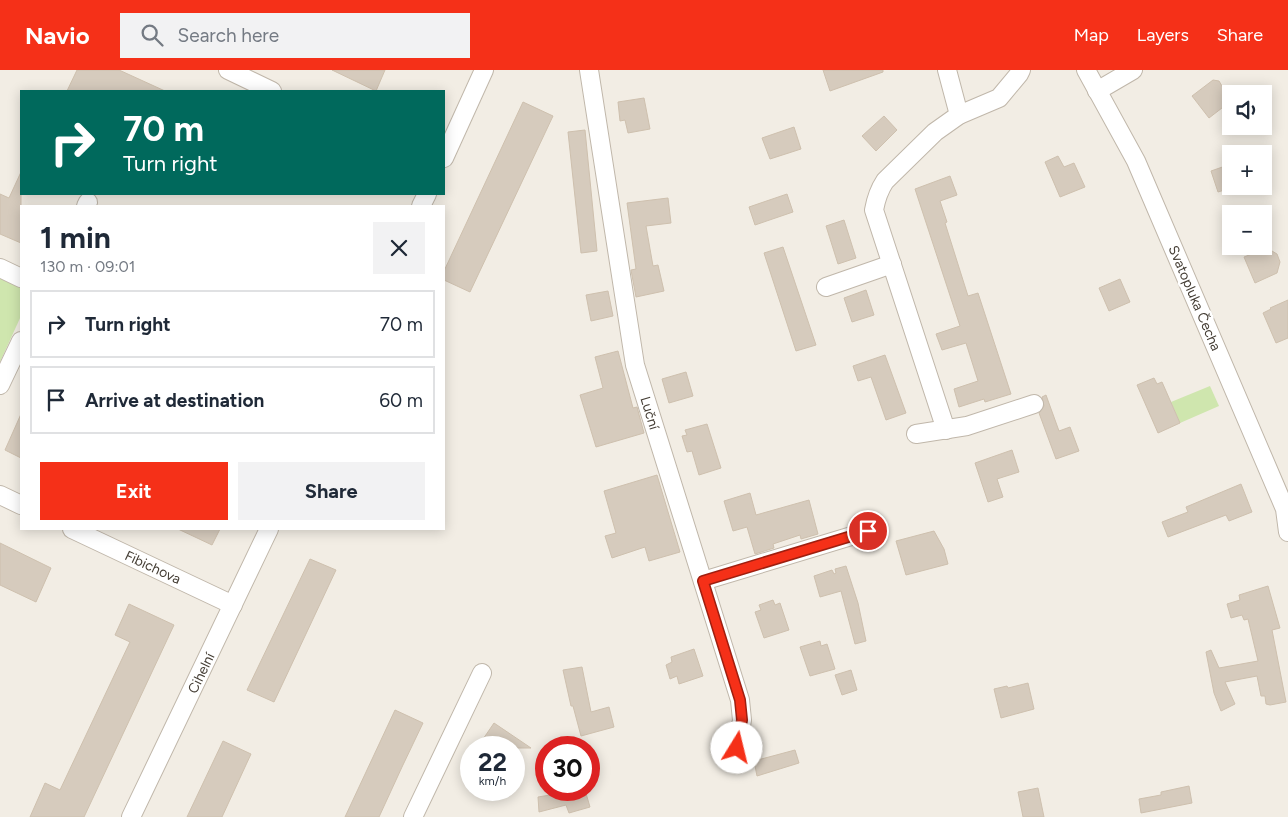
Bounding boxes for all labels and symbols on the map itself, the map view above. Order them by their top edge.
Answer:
street label: Svatopluka Čecha [1165,243,1224,353]
street label: Luční [636,395,663,432]
pin [847,510,889,552]
street label: Fibichova [122,547,184,588]
street label: Cihelní [184,650,219,696]
position arrow [710,721,762,773]
speed limit sign: 30 [535,736,600,801]

